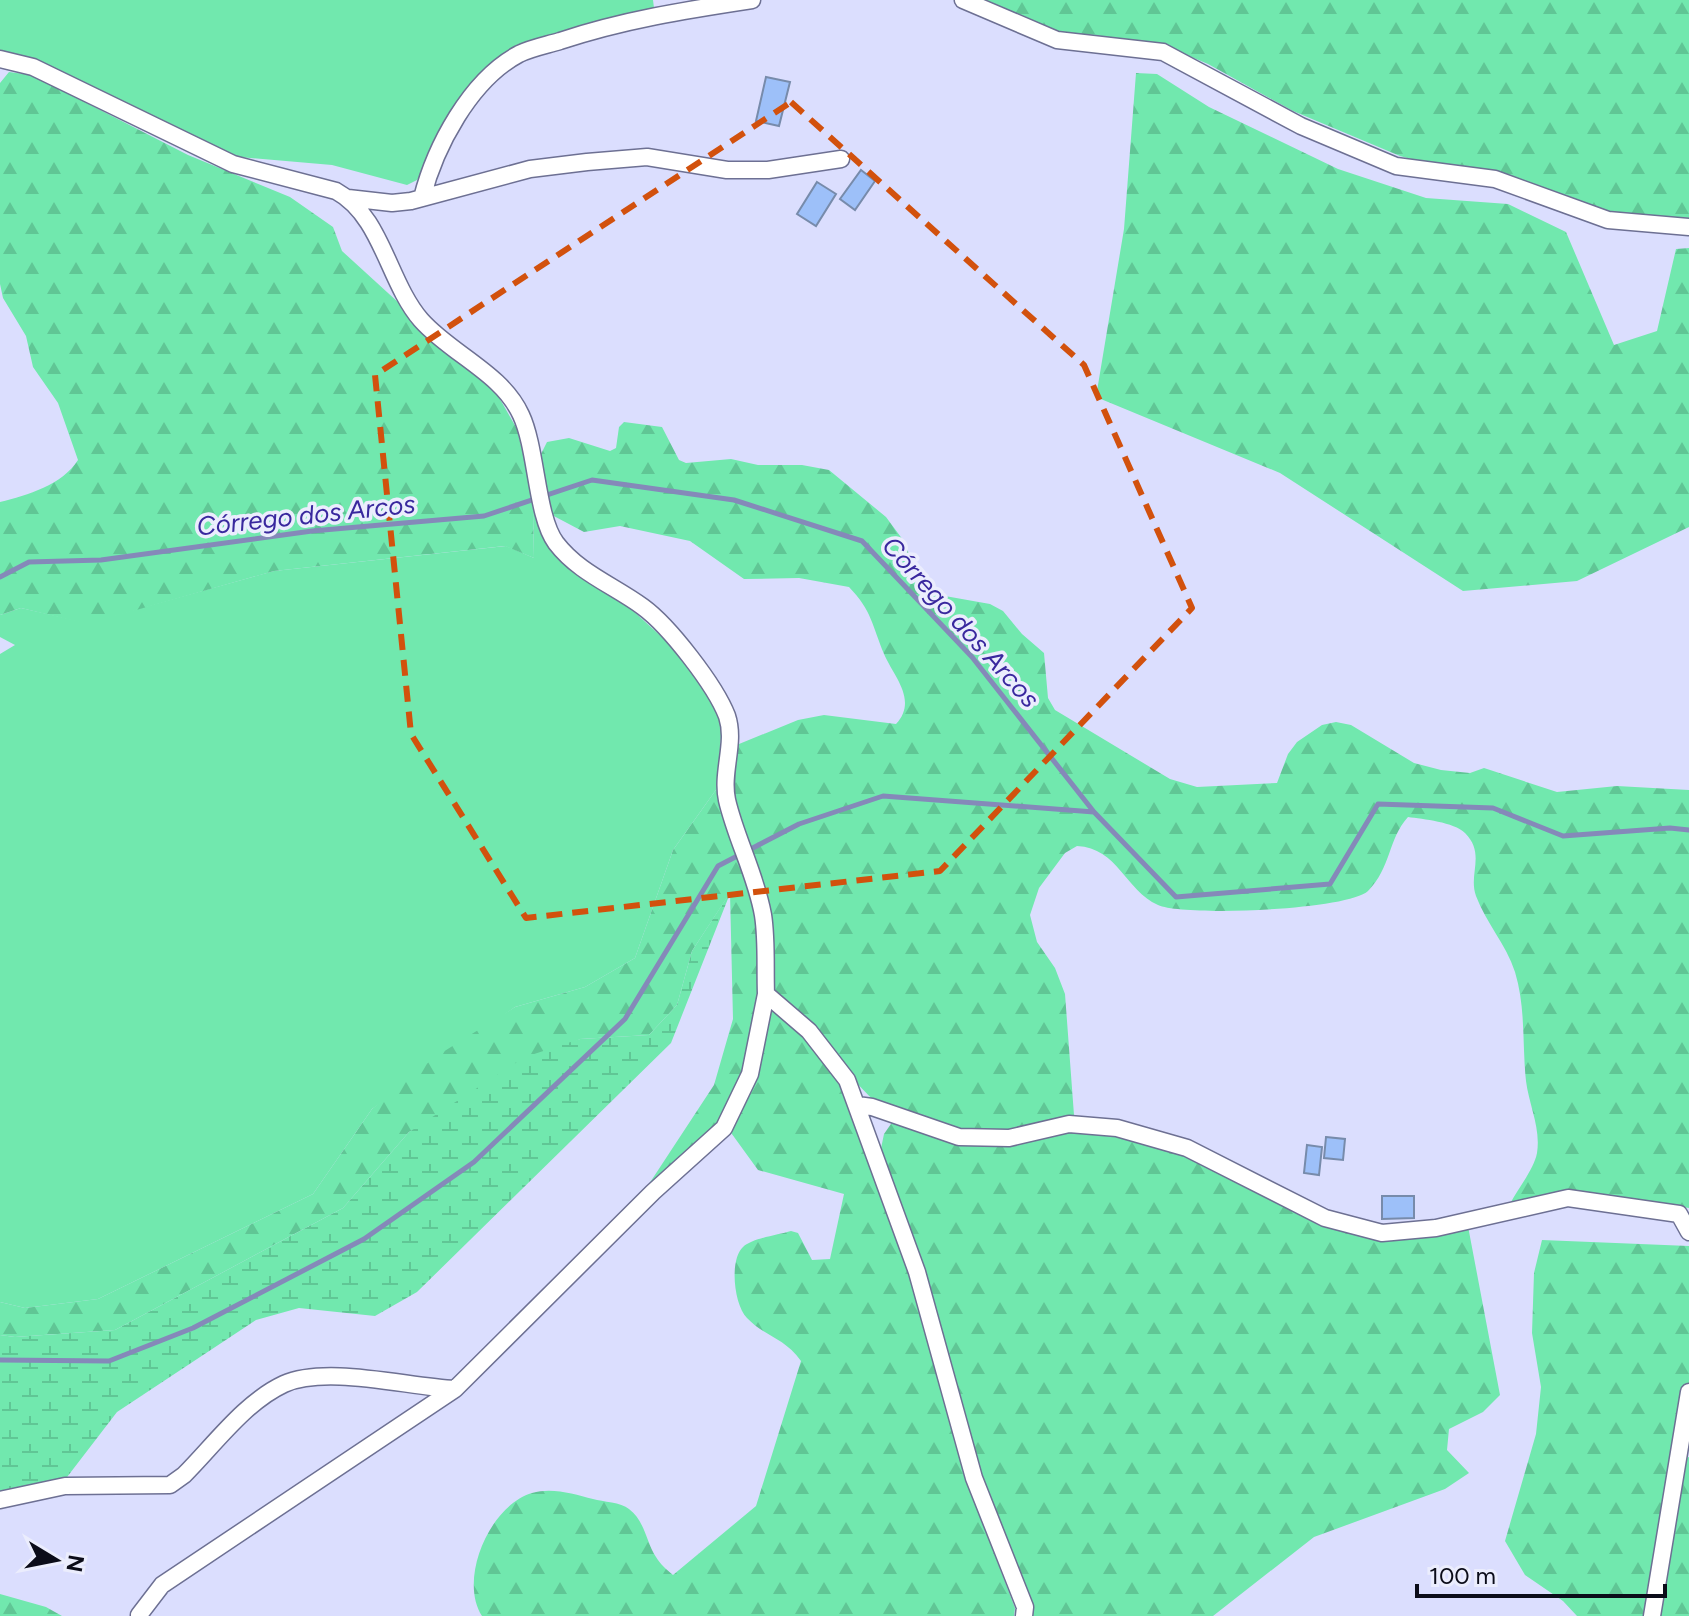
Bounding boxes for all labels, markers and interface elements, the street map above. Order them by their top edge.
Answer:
water label: Córrego dos Arcos [195,488,417,542]
water label: Córrego dos Arcos [876,530,1046,714]
north arrow [16,1520,96,1600]
scale bar [1417,1548,1665,1598]
text: N [60,1553,90,1574]
text: 100 m [1429,1561,1496,1590]

